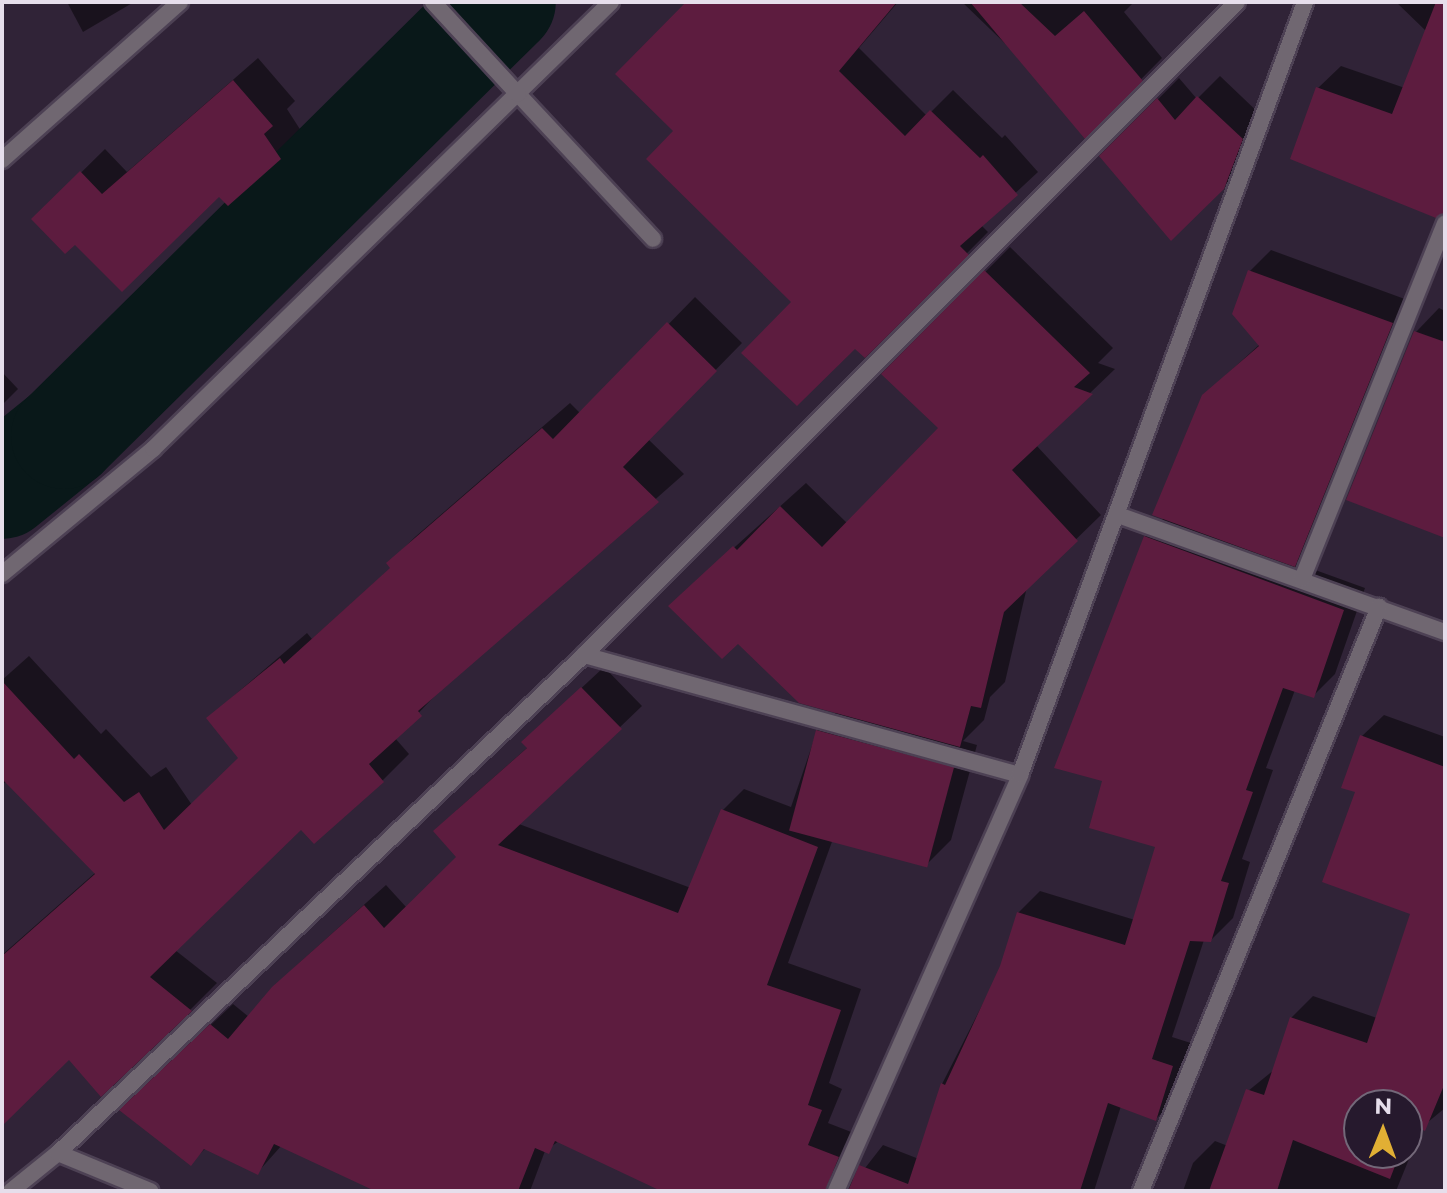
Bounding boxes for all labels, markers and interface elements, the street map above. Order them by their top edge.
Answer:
north arrow [1343,1089,1423,1169]
text: N [1374,1093,1393,1120]

